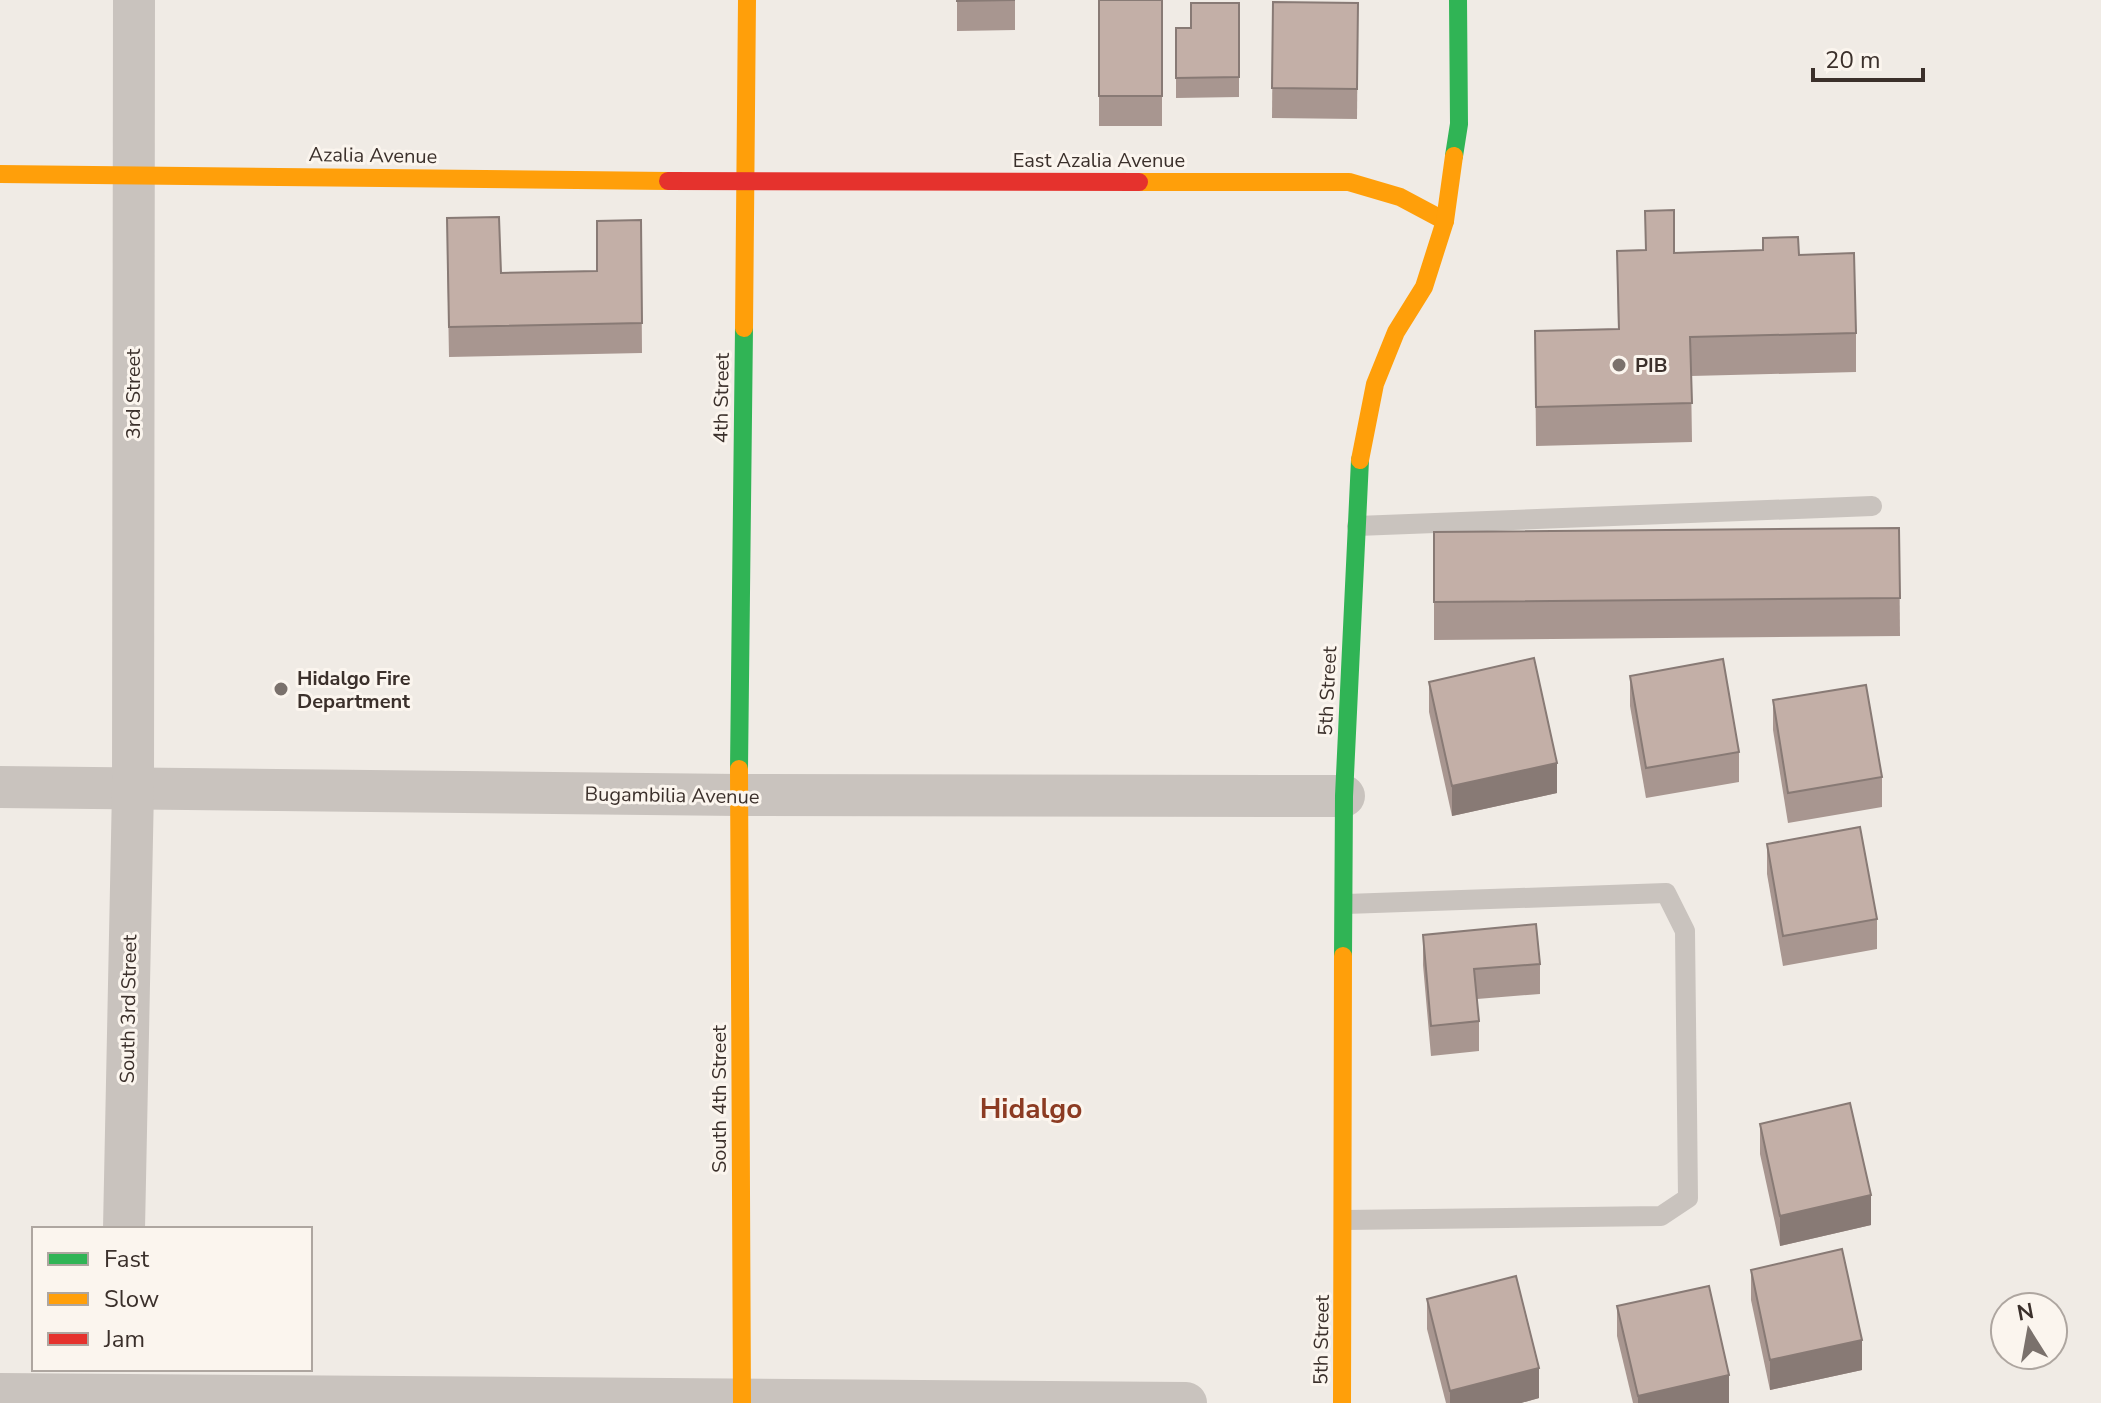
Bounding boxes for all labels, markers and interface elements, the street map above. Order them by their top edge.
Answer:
scale bar [1813,32,1923,82]
text: 20 m [1825,44,1881,76]
street label: Azalia Avenue [308,141,438,170]
street label: East Azalia Avenue [1013,147,1185,174]
street label: 3rd Street [120,348,147,439]
street label: 4th Street [707,352,736,443]
place label: PIB [1635,352,1667,379]
marker: PIB [1610,356,1628,374]
street label: 5th Street [1312,644,1343,737]
place label: Hidalgo Fire Department [297,665,411,715]
marker: Hidalgo Fire Department [272,680,290,698]
street label: Bugambilia Avenue [584,780,760,811]
street label: South 3rd Street [114,934,143,1084]
street label: South 4th Street [706,1024,733,1173]
district label: Hidalgo [980,1090,1082,1128]
legend [32,1227,312,1371]
text: Fast [104,1243,150,1275]
text: Slow [104,1283,159,1315]
north arrow [1989,1291,2069,1371]
street label: 5th Street [1307,1294,1336,1385]
text: N [2014,1296,2036,1329]
text: Jam [103,1323,145,1355]

